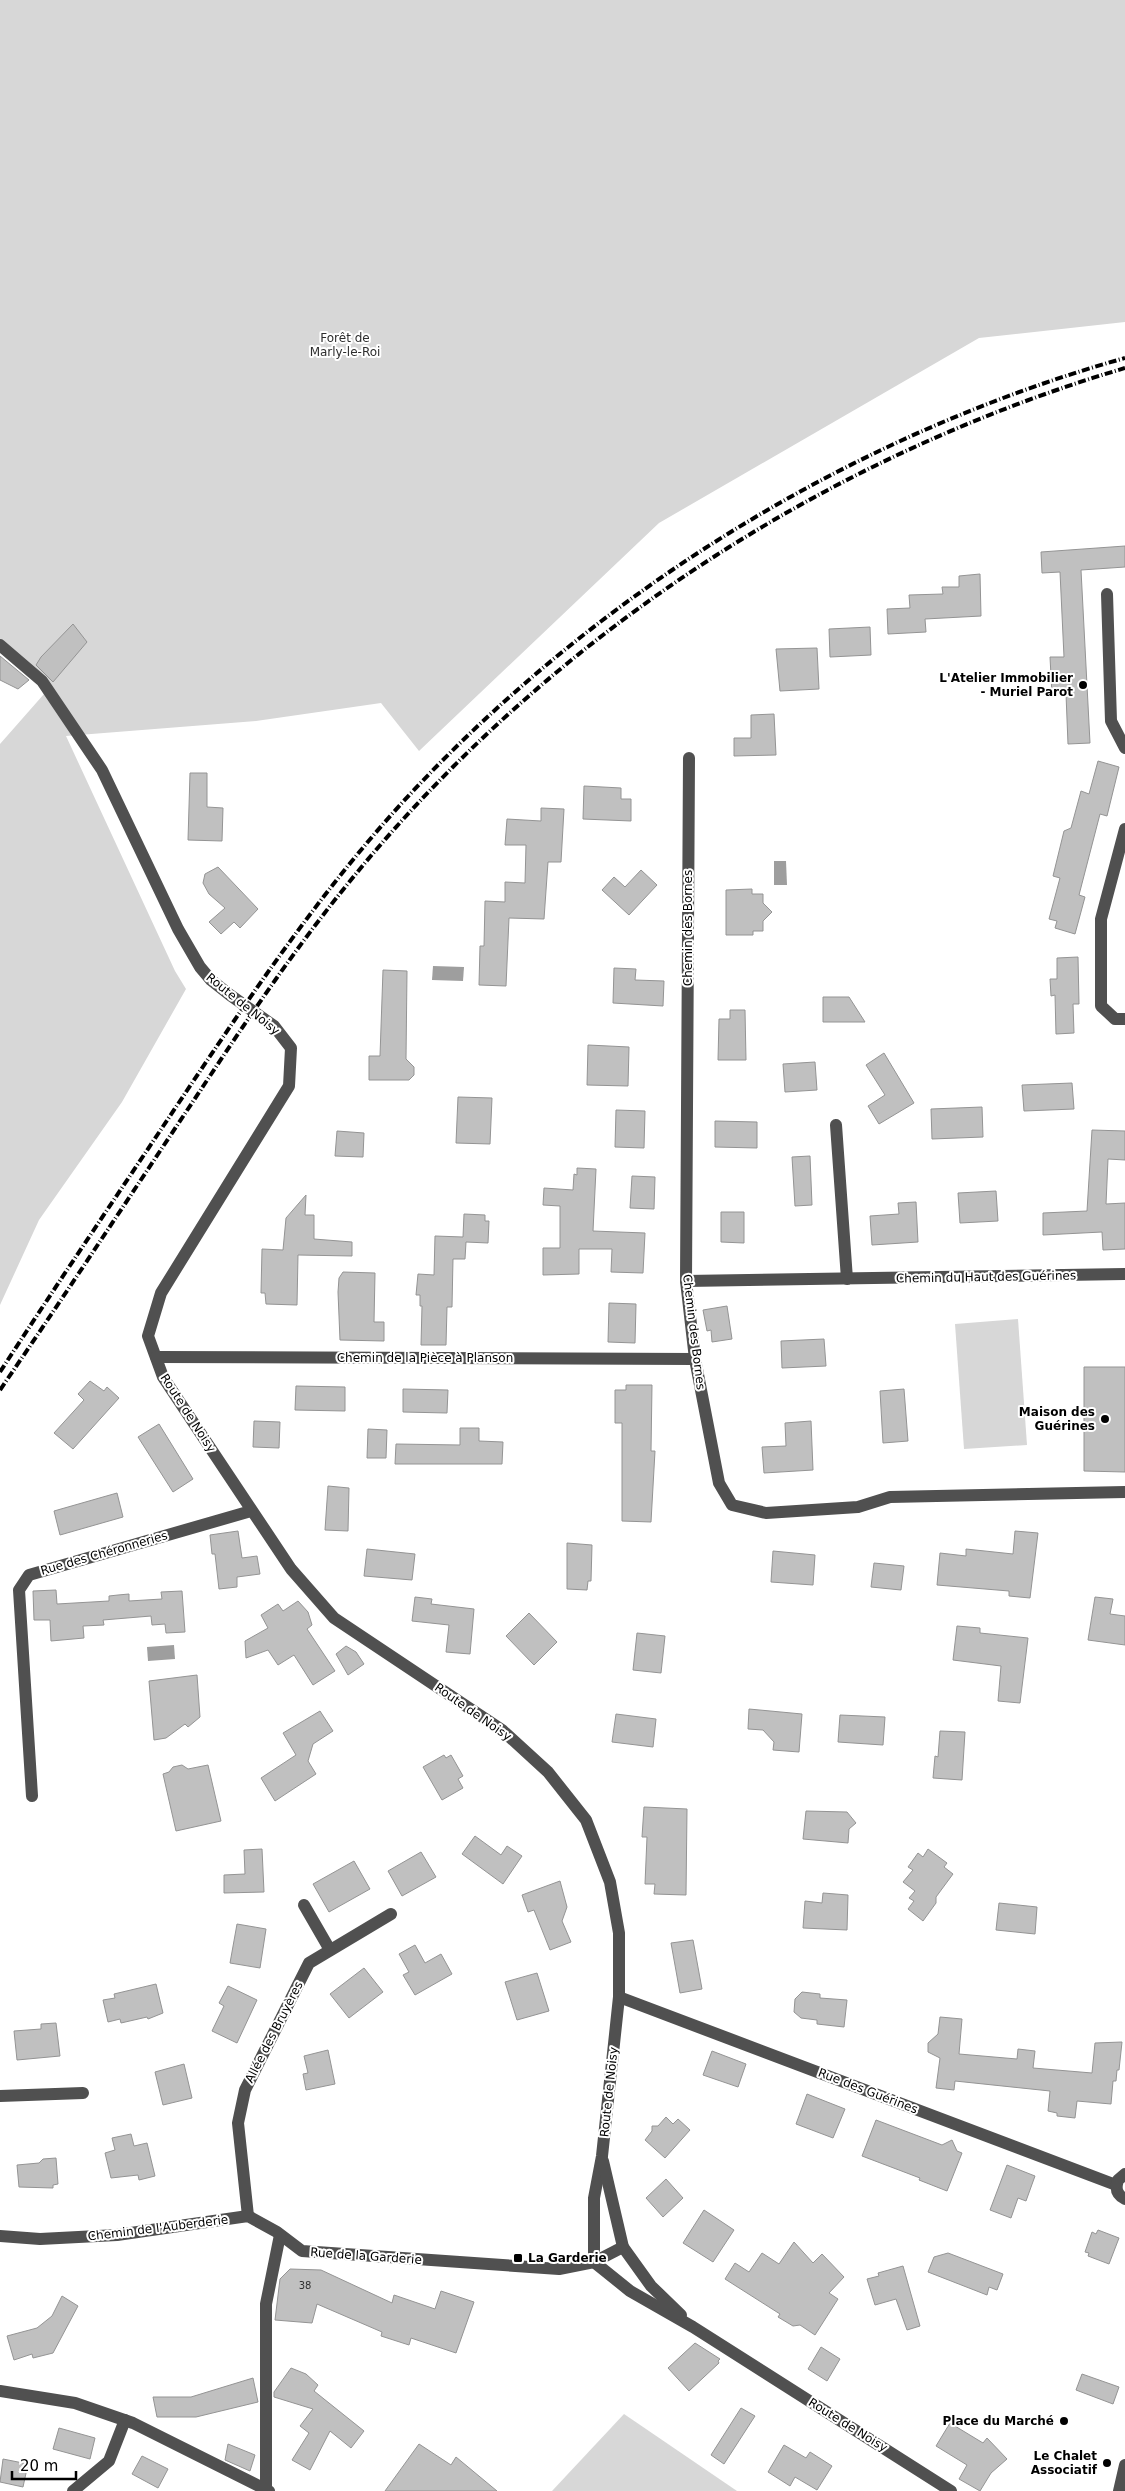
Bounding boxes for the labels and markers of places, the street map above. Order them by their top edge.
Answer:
place label: L'Atelier Immobilier - Muriel Parot [939,671,1073,699]
marker: L'Atelier Immobilier - Muriel Parot [1077,679,1089,691]
place label: Maison des Guérines [1019,1405,1095,1433]
marker: Maison des Guérines [1099,1413,1111,1425]
place label: La Garderie [528,2251,607,2265]
marker: La Garderie [512,2252,524,2264]
place label: Place du Marché [943,2414,1054,2428]
marker: Place du Marché [1058,2415,1070,2427]
place label: Le Chalet Associatif [1031,2449,1098,2477]
marker: Le Chalet Associatif [1101,2457,1113,2469]

